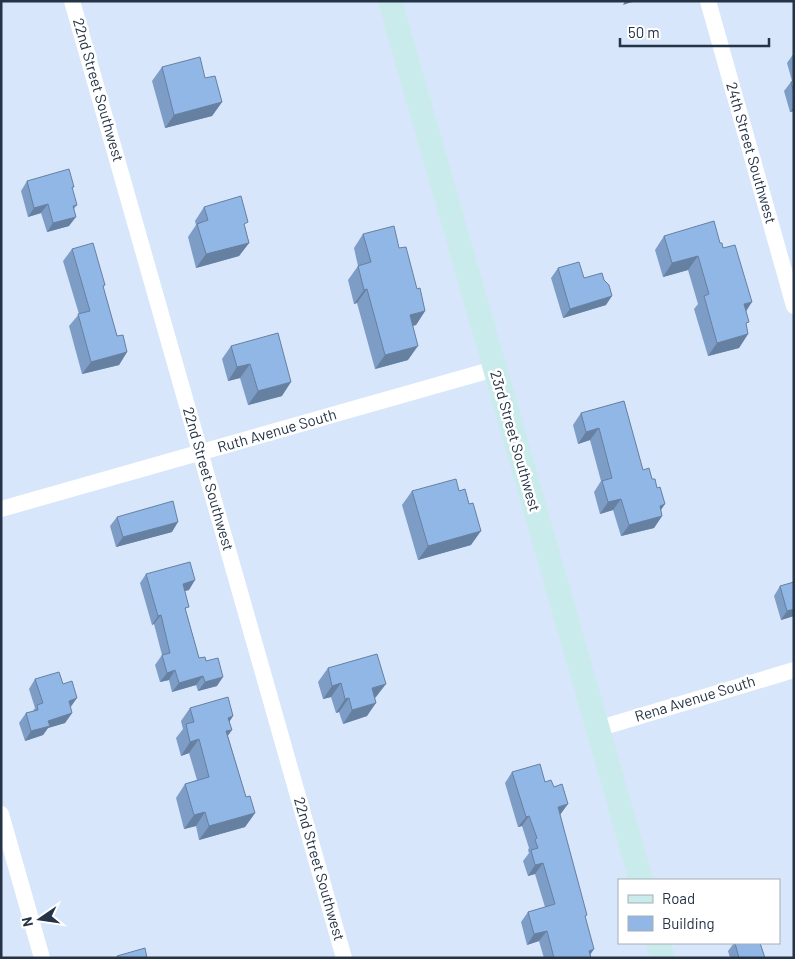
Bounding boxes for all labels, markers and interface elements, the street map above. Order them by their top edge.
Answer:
scale bar [620,15,769,47]
street label: 22nd Street Southwest [70,16,128,164]
text: 50 m [628,23,660,41]
street label: 24th Street Southwest [723,80,781,226]
street label: 23rd Street Southwest [487,368,545,513]
street label: Ruth Avenue South [215,404,338,456]
street label: 22nd Street Southwest [180,405,238,553]
street label: Rena Avenue South [632,671,757,725]
street label: 22nd Street Southwest [291,795,349,943]
legend [618,879,780,944]
text: Road [662,889,695,907]
north arrow [15,894,65,944]
text: Building [662,914,715,932]
text: N [18,916,36,928]

